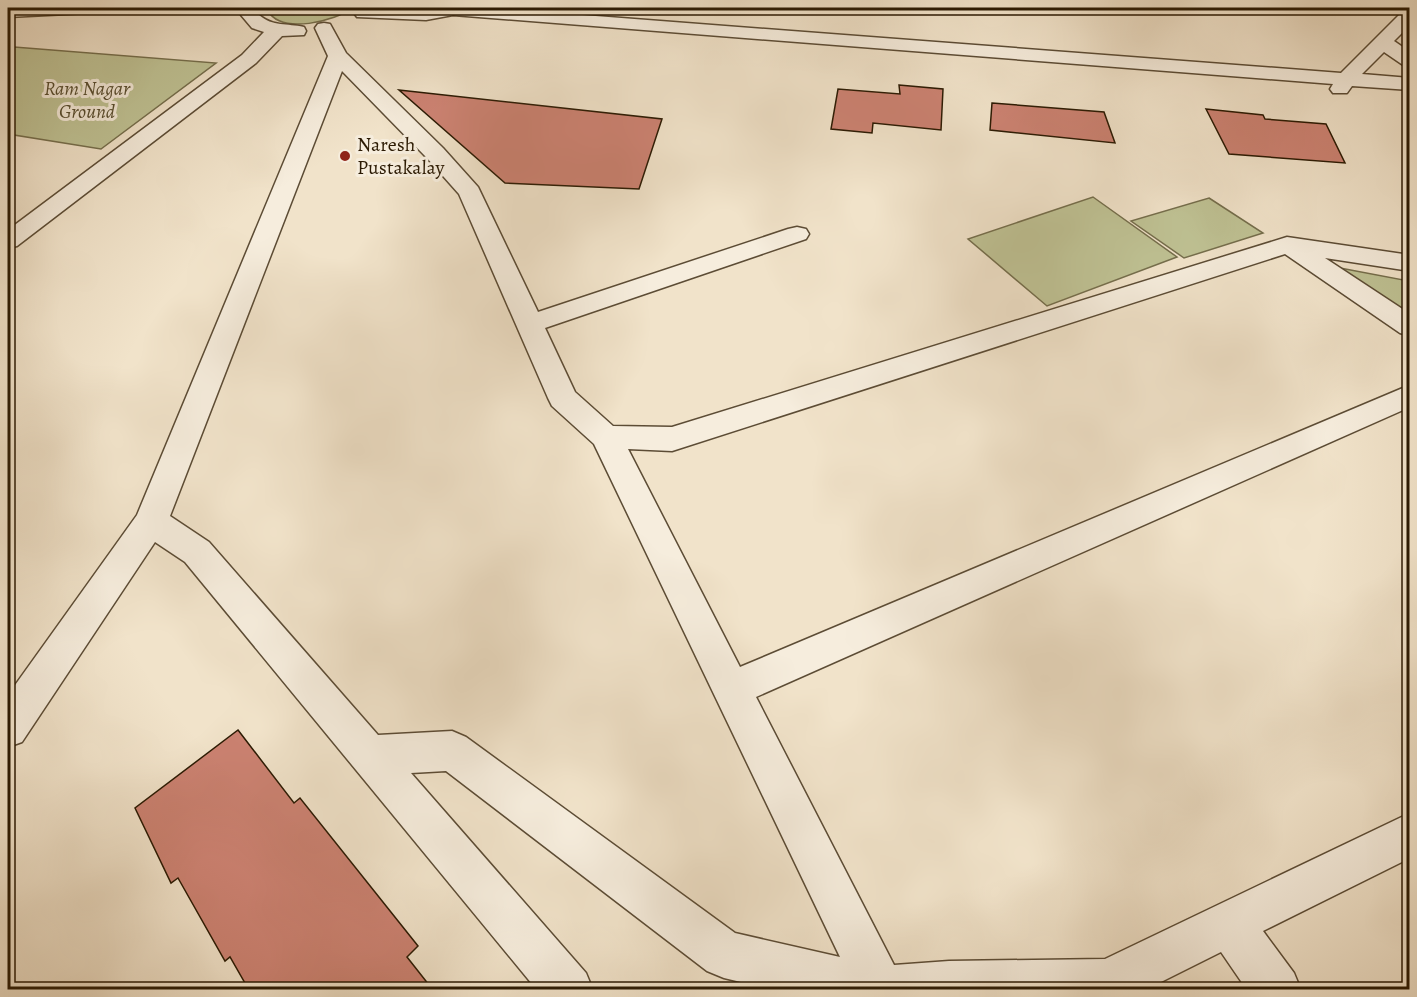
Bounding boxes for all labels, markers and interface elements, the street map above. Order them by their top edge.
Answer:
park label: Ram Nagar Ground [44,75,131,125]
place label: Naresh Pustakalay [357,131,445,181]
marker: Naresh Pustakalay [338,149,352,163]

